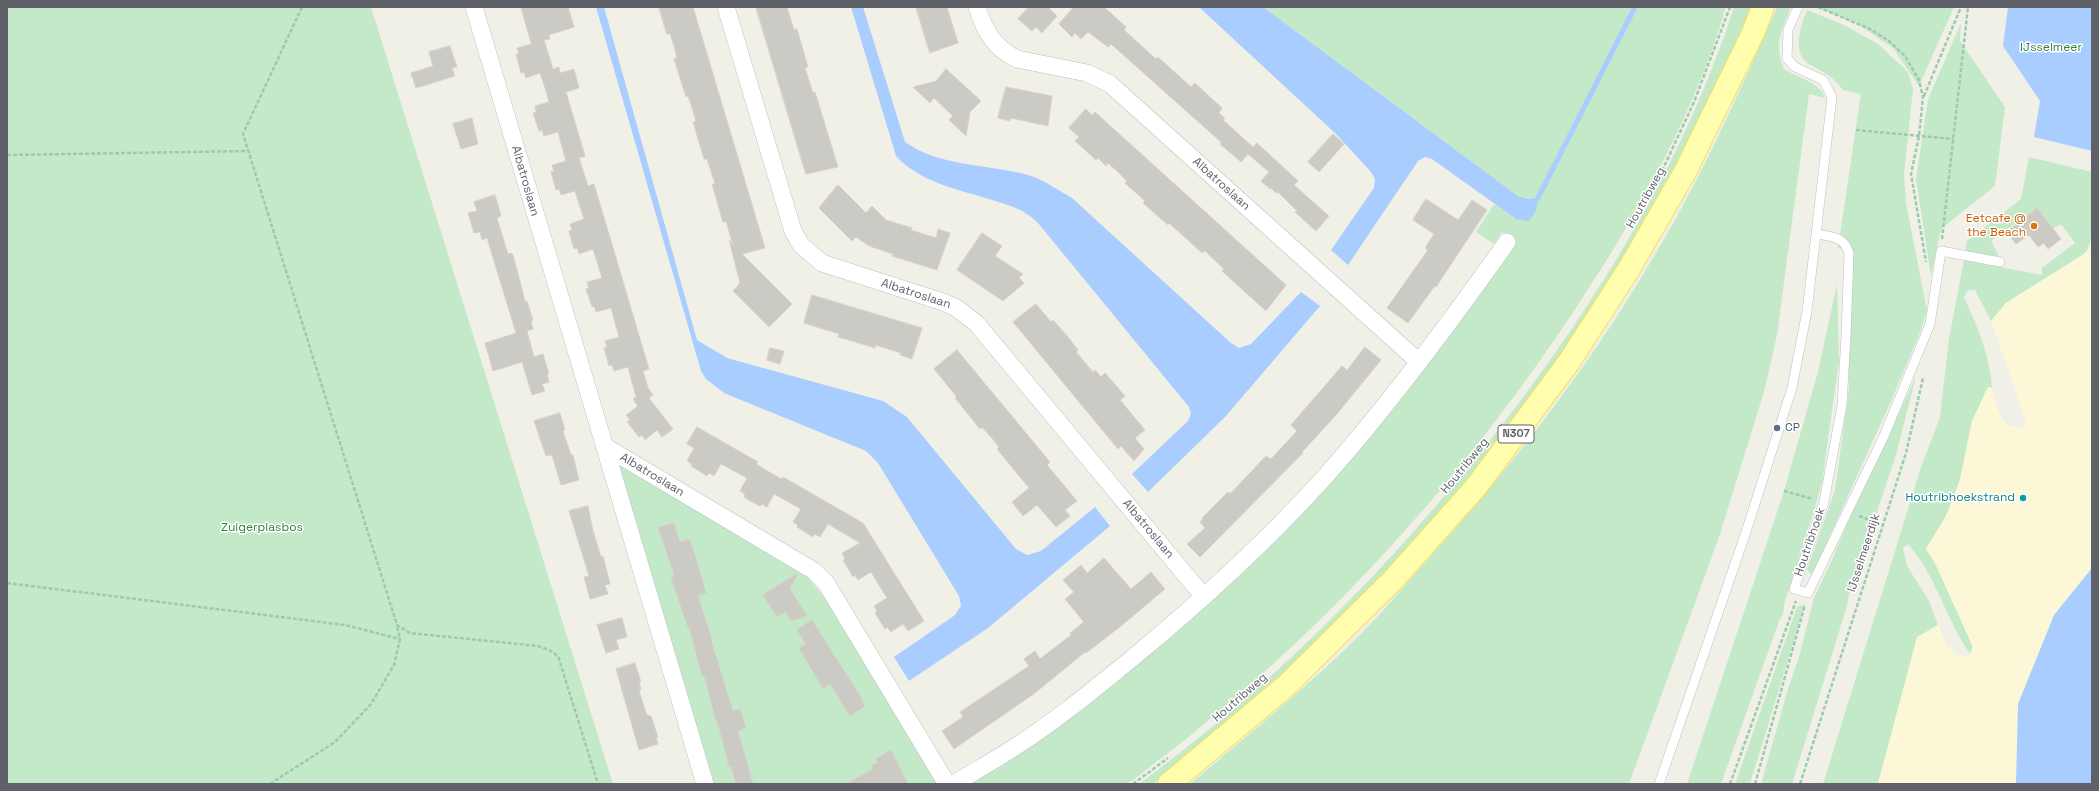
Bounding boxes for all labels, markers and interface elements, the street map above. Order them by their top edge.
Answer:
park label: IJsselmeer [2020,41,2082,55]
street label: Albatroslaan [508,144,542,218]
street label: Albatroslaan [1189,154,1253,214]
street label: Houtribweg [1623,165,1669,231]
place label: Eetcafe @ the Beach [1966,212,2026,240]
marker: Eetcafe @ the Beach [2029,221,2039,231]
street label: Albatroslaan [879,276,953,312]
place label: CP [1785,421,1800,435]
marker: CP [1772,423,1782,433]
road number: N307 [1498,425,1534,443]
street label: Houtribweg [1438,435,1492,497]
street label: Albatroslaan [617,450,687,500]
place label: Houtribhoekstrand [1905,491,2015,505]
marker: Houtribhoekstrand [2018,493,2028,503]
street label: Albatroslaan [1119,497,1177,561]
street label: Houtribhoek [1792,506,1828,578]
street label: IJsselmeerdijk [1845,512,1883,594]
park label: Zuigerplasbos [221,521,303,535]
street label: Houtribweg [1210,670,1270,726]

